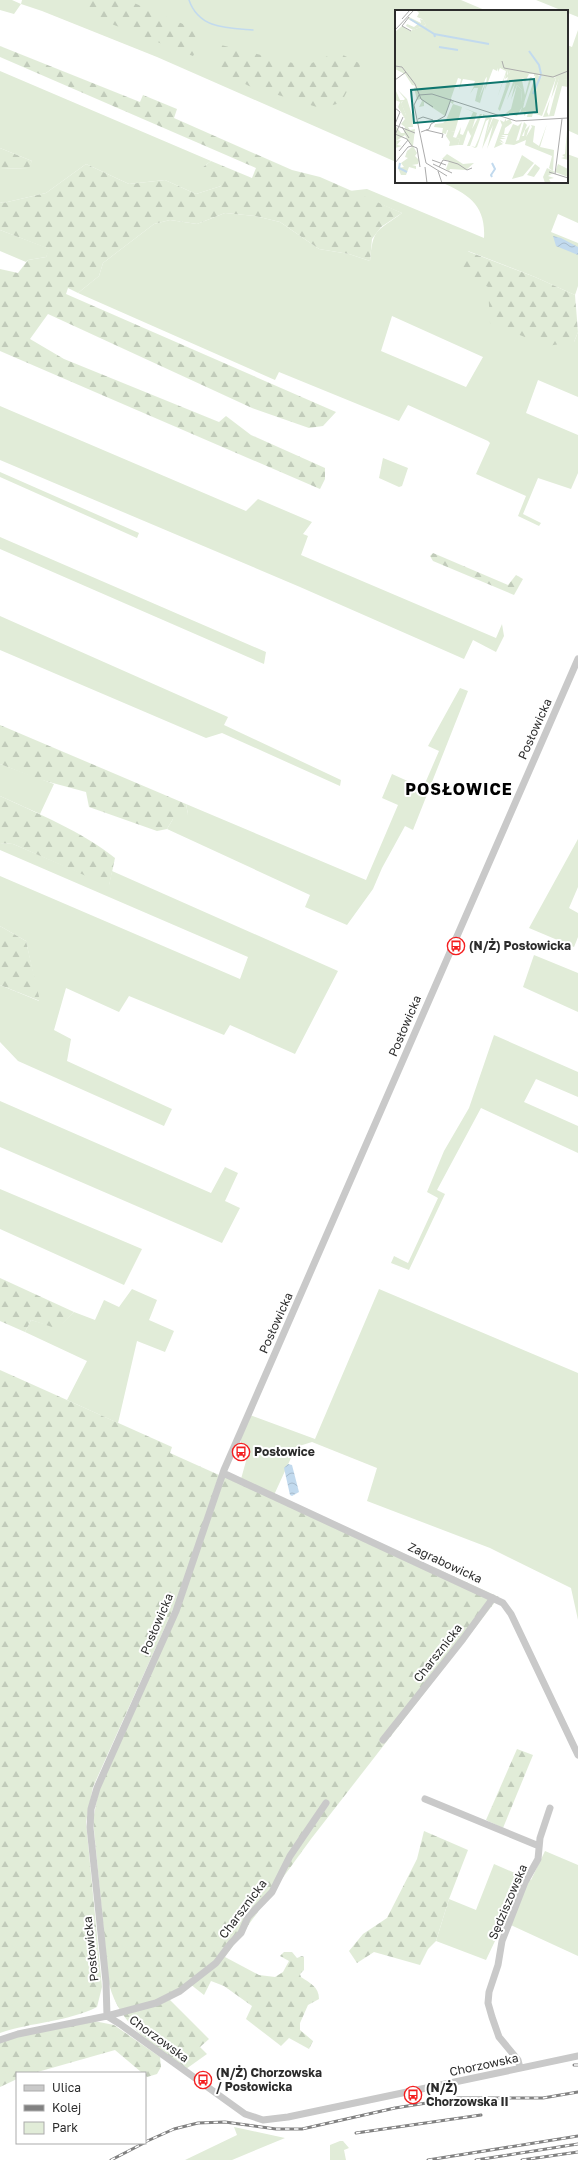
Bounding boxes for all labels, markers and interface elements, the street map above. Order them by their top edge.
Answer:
inset map [395,10,568,183]
street label: Posłowicka [514,696,555,762]
district label: POSŁOWICE [405,779,513,799]
bus stop icon: (N/Ż) Posłowicka [446,936,466,956]
place label: (N/Ż) Posłowicka [469,938,571,953]
street label: Posłowicka [385,993,424,1059]
street label: Posłowicka [255,1290,296,1356]
bus stop icon: Posłowice [231,1442,251,1462]
place label: Posłowice [254,1444,315,1459]
street label: Zagrabowicka [406,1539,485,1586]
street label: Posłowicka [137,1591,176,1657]
street label: Charsznicka [410,1620,465,1685]
street label: Sędziszowska [485,1862,530,1942]
street label: Charsznicka [216,1876,270,1941]
street label: Posłowicka [80,1916,101,1982]
street label: Chorzowska [126,2012,192,2065]
street label: Chorzowska [448,2050,520,2079]
place label: (N/Ż) Chorzowska / Posłowicka [216,2065,322,2094]
bus stop icon: (N/Ż) Chorzowska / Posłowicka [193,2070,213,2090]
legend [16,2072,146,2144]
text: Ulica [52,2080,81,2095]
place label: (N/Ż) Chorzowska II [426,2080,509,2109]
bus stop icon: (N/Ż) Chorzowska II [403,2085,423,2105]
text: Kolej [52,2100,81,2115]
text: Park [52,2120,78,2135]

